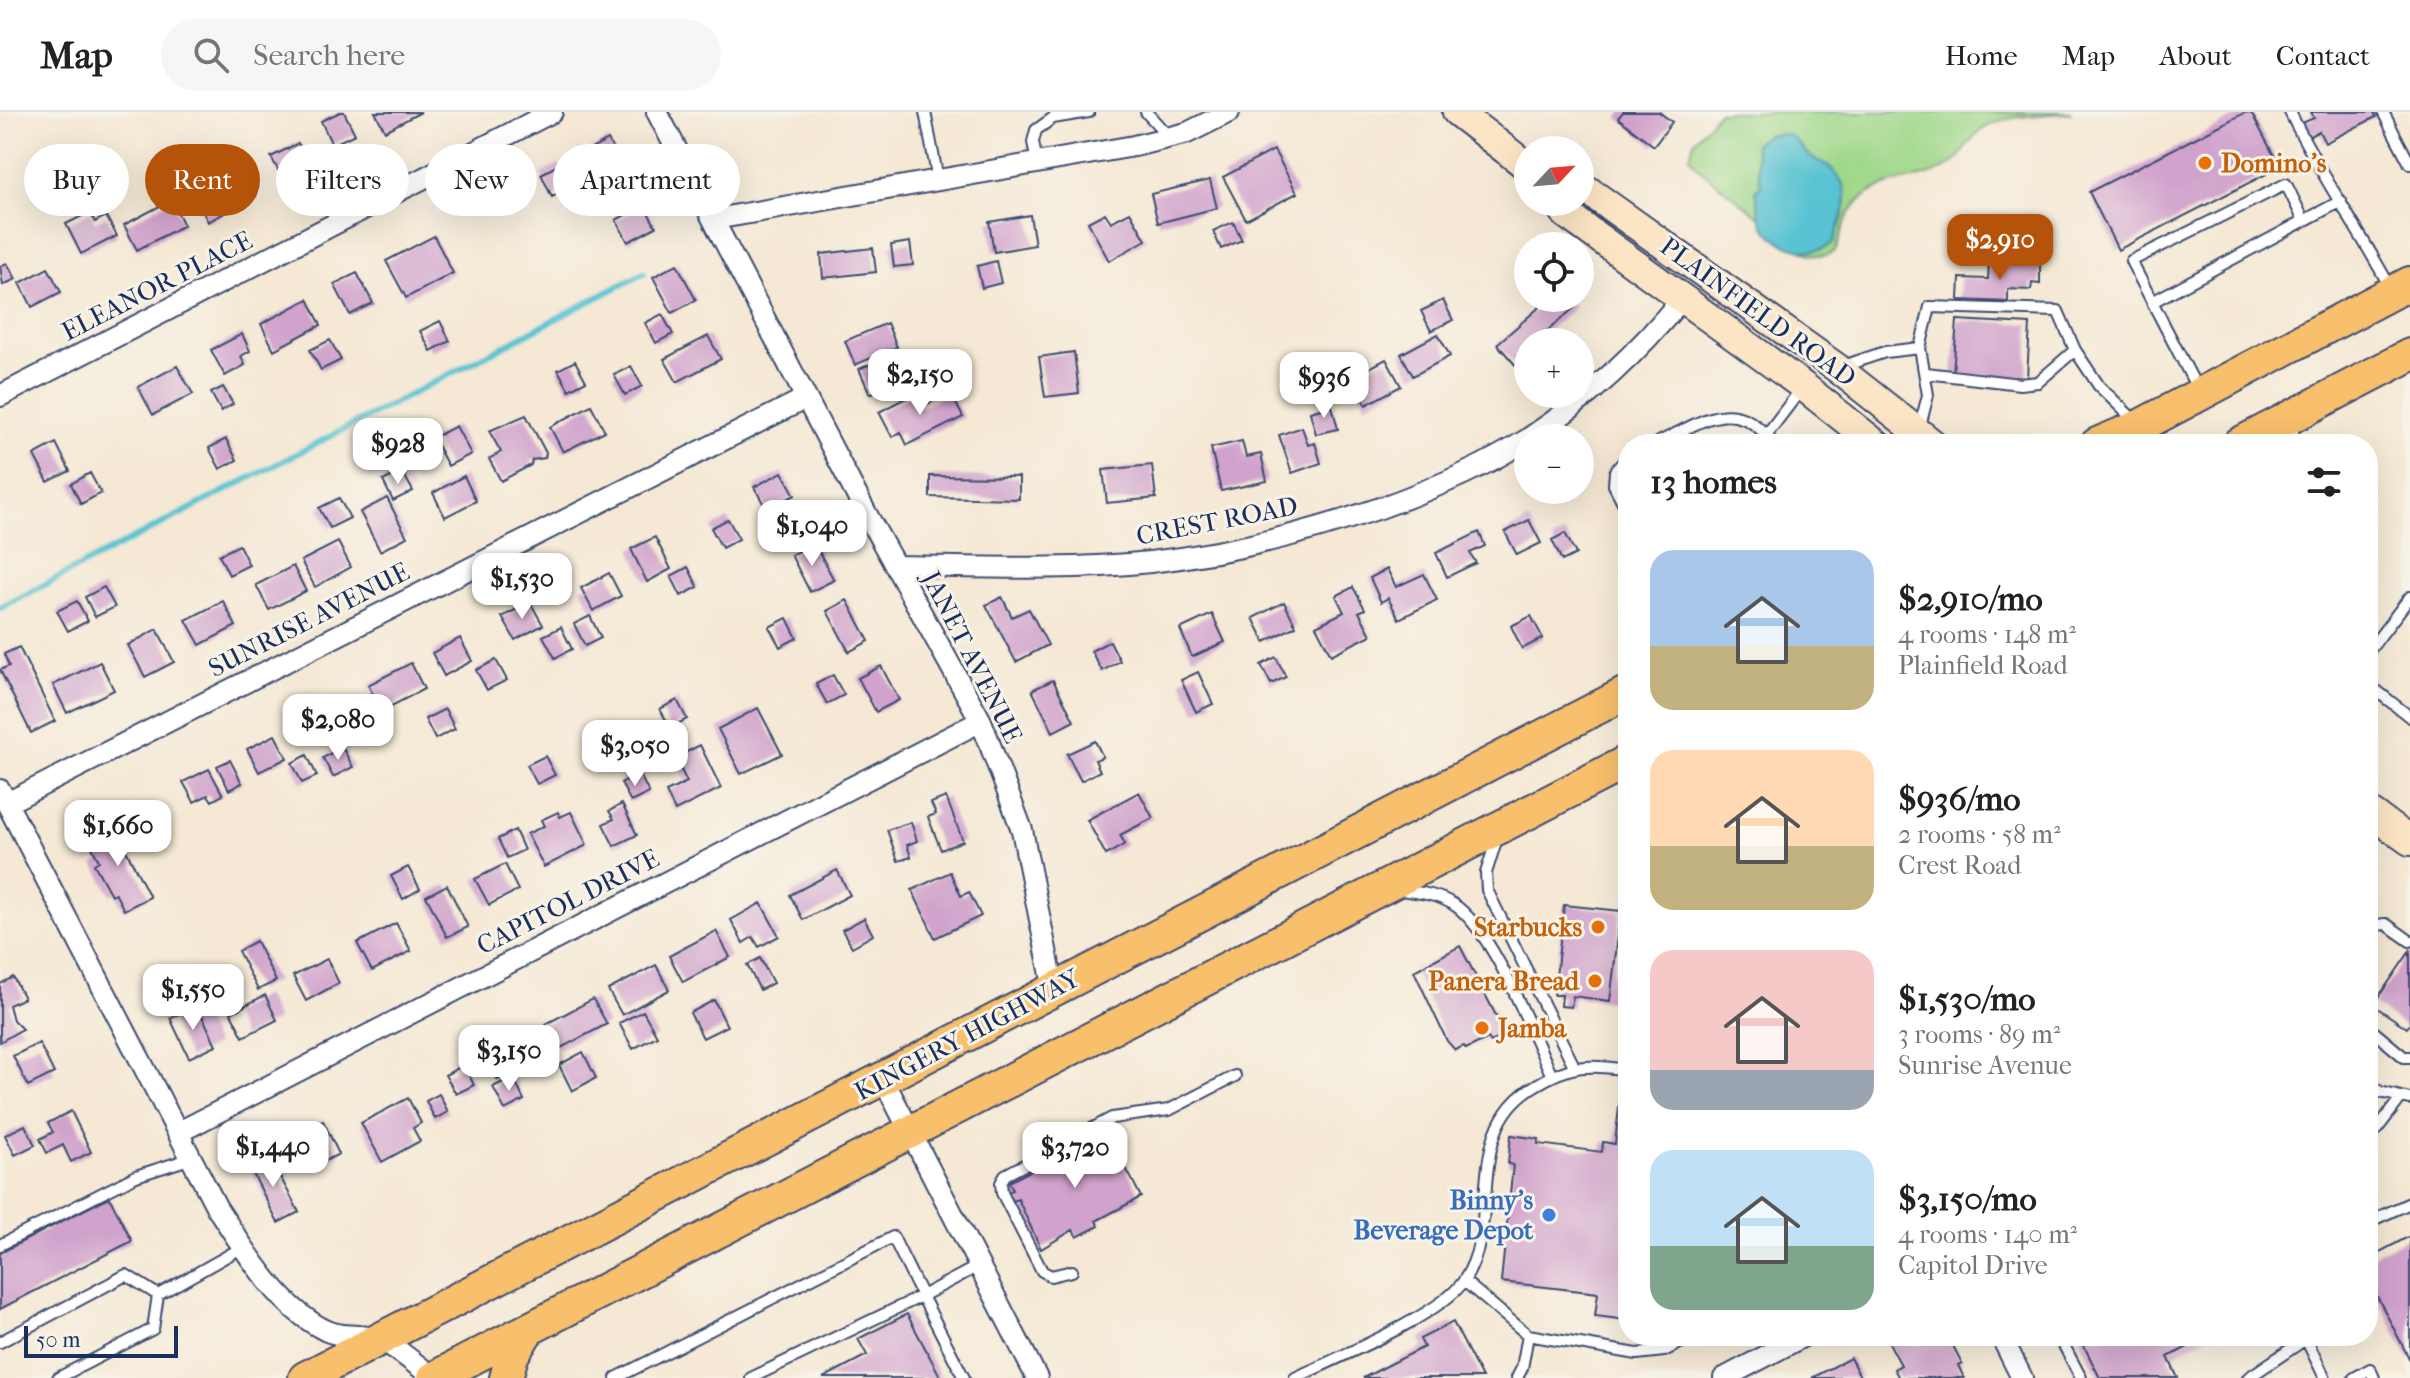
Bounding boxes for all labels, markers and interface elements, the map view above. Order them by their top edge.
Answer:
search box [161,19,721,91]
text: Map [40,33,113,78]
icon: search [189,33,233,77]
text: Search here [253,38,405,73]
text: Home [1945,39,2018,72]
text: Map [2062,39,2115,72]
text: About [2159,39,2232,72]
text: Contact [2276,39,2370,72]
north arrow [1514,136,1594,216]
map controls [1514,136,1594,504]
chip: Buy [24,144,129,216]
chip: Rent [145,144,260,216]
chip: Filters [276,144,409,216]
chip: New [425,144,537,216]
chip: Apartment [553,144,740,216]
place label: Domino's [2221,148,2327,179]
marker: Domino's [2196,154,2214,172]
pin: $2,910 [1935,214,2065,282]
text: $2,910 [1965,224,2035,255]
street label: ELEANOR PLACE [57,225,258,347]
street label: PLAINFIELD ROAD [1654,231,1862,393]
button: locate [1514,232,1594,312]
button: + [1514,328,1594,408]
pin: $2,150 [855,349,985,417]
pin: $936 [1277,352,1371,420]
text: $2,150 [886,359,954,390]
text: $936 [1298,362,1350,393]
pin: $928 [351,418,445,486]
button: − [1514,424,1594,504]
text: $928 [371,428,425,459]
icon: filters [2302,460,2346,504]
text: 13 homes [1650,462,1777,502]
street label: CREST ROAD [1134,490,1300,552]
pin: $1,040 [747,500,877,568]
text: $1,040 [776,510,848,541]
pin: $1,530 [457,553,587,621]
street label: SUNRISE AVENUE [203,556,415,684]
text: $1,530 [490,563,554,594]
street label: JANET AVENUE [914,564,1029,748]
text: $2,910/mo [1898,579,2043,619]
icon: home [1714,582,1810,678]
text: 4 rooms · 148 m² [1898,619,2076,650]
text: Plainfield Road [1898,650,2068,681]
pin: $2,080 [273,694,403,762]
text: $2,080 [301,704,375,735]
pin: $3,050 [570,720,700,788]
text: $3,050 [600,730,670,761]
text: $936/mo [1898,779,2021,819]
icon: home [1714,782,1810,878]
pin: $1,660 [53,800,183,868]
text: $1,660 [82,810,154,841]
text: 2 rooms · 58 m² [1898,819,2061,850]
street label: CAPITOL DRIVE [472,843,664,961]
text: Crest Road [1898,850,2022,881]
place label: Starbucks [1474,912,1582,943]
marker: Starbucks [1589,918,1607,936]
street label: KINGERY HIGHWAY [849,962,1086,1107]
pin: $1,550 [128,964,258,1032]
place label: Panera Bread [1428,966,1580,997]
marker: Panera Bread [1586,972,1604,990]
text: $1,550 [161,974,225,1005]
text: $1,530/mo [1898,979,2036,1019]
icon: home [1714,982,1810,1078]
place label: Jamba [1495,1013,1567,1044]
marker: Jamba [1473,1019,1491,1037]
text: 3 rooms · 89 m² [1898,1019,2060,1050]
pin: $3,150 [444,1025,574,1093]
text: $3,150 [476,1035,542,1066]
text: Sunrise Avenue [1898,1050,2072,1081]
pin: $1,440 [208,1121,338,1189]
pin: $3,720 [1010,1122,1140,1190]
text: $1,440 [236,1131,310,1162]
text: $3,720 [1040,1132,1110,1163]
text: $3,150/mo [1898,1179,2037,1219]
icon: home [1714,1182,1810,1278]
place label: Binny's Beverage Depot [1354,1185,1534,1246]
marker: Binny's Beverage Depot [1540,1206,1558,1224]
text: 4 rooms · 140 m² [1898,1219,2077,1250]
text: Capitol Drive [1898,1250,2048,1281]
scale bar [24,1322,178,1358]
text: 50 m [36,1327,81,1353]

